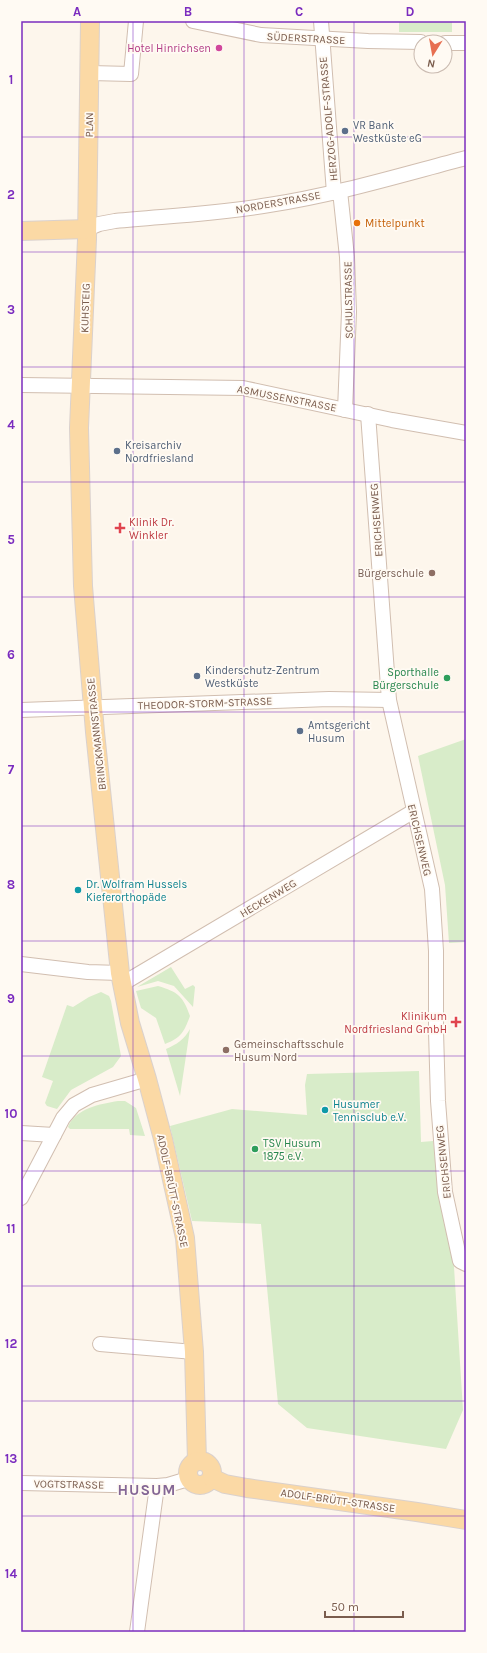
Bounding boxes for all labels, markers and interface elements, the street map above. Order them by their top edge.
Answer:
text: A [73,4,81,19]
text: B [184,4,192,19]
text: C [295,4,303,19]
text: D [406,4,415,19]
street label: SÜDERSTRASSE [266,29,346,47]
north arrow [413,34,453,74]
place label: Hotel Hinrichsen [127,42,211,55]
marker: Hotel Hinrichsen [214,43,224,53]
street label: HERZOG-ADOLF-STRASSE [317,56,340,182]
text: N [426,56,436,70]
text: 1 [9,72,13,87]
street label: PLAN [83,112,96,138]
place label: VR Bank Westküste eG [353,119,422,145]
marker: VR Bank Westküste eG [340,126,350,136]
text: 2 [7,187,15,202]
street label: NORDERSTRASSE [234,189,322,216]
place label: Mittelpunkt [365,217,425,230]
marker: Mittelpunkt [352,218,362,228]
street label: SCHULSTRASSE [341,261,356,339]
street label: KUHSTEIG [78,283,93,333]
text: 3 [7,302,15,317]
street label: ASMUSSENSTRASSE [236,382,338,415]
text: 4 [7,417,15,432]
place label: Kreisarchiv Nordfriesland [125,439,194,465]
marker: Kreisarchiv Nordfriesland [112,446,122,456]
street label: ERICHSENWEG [367,483,386,557]
place label: Klinik Dr. Winkler [129,516,174,542]
marker: Klinik Dr. Winkler [114,522,126,534]
text: 5 [7,532,15,547]
place label: Bürgerschule [357,567,424,580]
marker: Bürgerschule [427,568,437,578]
text: 6 [7,647,15,662]
place label: Kinderschutz-Zentrum Westküste [205,664,320,690]
place label: Sporthalle Bürgerschule [372,666,439,692]
marker: Kinderschutz-Zentrum Westküste [192,671,202,681]
marker: Sporthalle Bürgerschule [442,673,452,683]
street label: BRINCKMANNSTRASSE [84,677,109,791]
street label: THEODOR-STORM-STRASSE [137,695,273,712]
place label: Amtsgericht Husum [308,719,370,745]
marker: Amtsgericht Husum [295,726,305,736]
text: 7 [8,762,15,777]
street label: ERICHSENWEG [405,803,434,877]
street label: HECKENWEG [238,876,299,920]
text: 8 [7,877,15,892]
place label: Dr. Wolfram Hussels Kieferorthopäde [86,878,187,904]
marker: Dr. Wolfram Hussels Kieferorthopäde [73,885,83,895]
text: 9 [7,991,15,1006]
place label: Klinikum Nordfriesland GmbH [344,1010,447,1036]
marker: Klinikum Nordfriesland GmbH [450,1016,462,1028]
place label: Gemeinschaftsschule Husum Nord [234,1038,344,1064]
marker: Gemeinschaftsschule Husum Nord [221,1045,231,1055]
place label: Husumer Tennisclub e.V. [333,1098,406,1124]
marker: Husumer Tennisclub e.V. [320,1105,330,1115]
text: 10 [5,1106,17,1121]
street label: ERICHSENWEG [433,1125,454,1199]
street label: ADOLF-BRÜTT-STRASSE [154,1133,192,1249]
place label: TSV Husum 1875 e.V. [263,1137,321,1163]
marker: TSV Husum 1875 e.V. [250,1144,260,1154]
text: 11 [6,1221,16,1236]
text: 12 [5,1336,17,1351]
text: 13 [5,1451,17,1466]
street label: VOGTSTRASSE [34,1477,104,1492]
district label: HUSUM [118,1481,176,1499]
street label: ADOLF-BRÜTT-STRASSE [280,1485,396,1515]
text: 14 [5,1566,17,1581]
scale bar [325,1593,403,1619]
text: 50 m [331,1600,359,1614]

